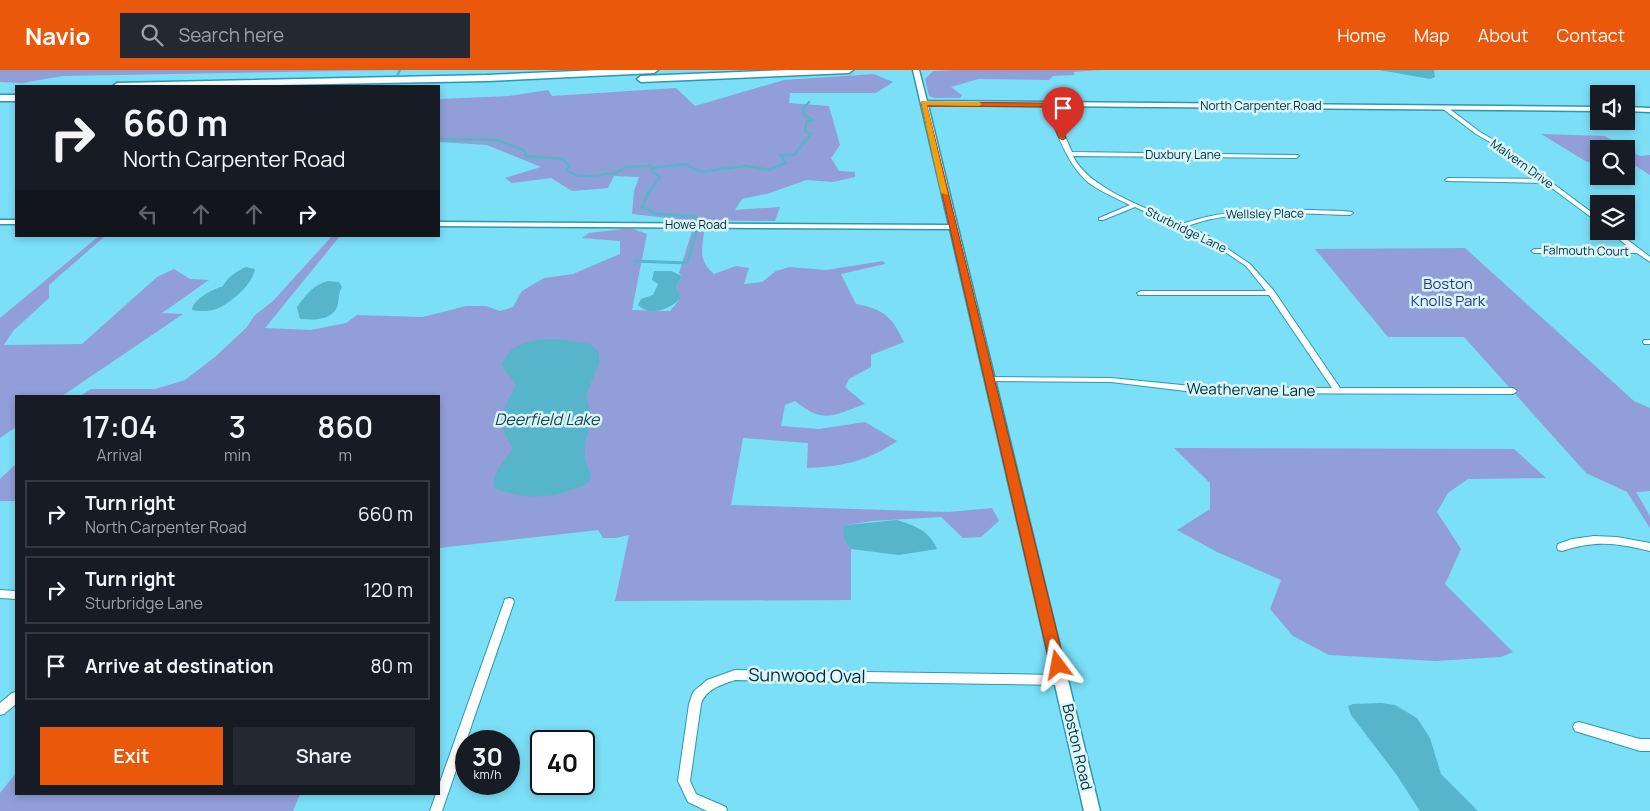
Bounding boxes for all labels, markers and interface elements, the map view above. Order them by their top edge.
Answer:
search box [120,13,470,58]
text: Navio [25,19,90,52]
icon: search [138,21,166,49]
text: Search here [178,22,284,48]
text: Home [1337,23,1386,47]
text: Map [1414,23,1450,47]
text: About [1478,23,1528,47]
text: Contact [1556,23,1625,47]
map controls [1590,85,1635,240]
button: sound [1590,85,1635,130]
pin [1042,87,1084,138]
icon: arrive [1049,94,1077,122]
street label: North Carpenter Road [1200,97,1322,114]
text: 660 m [123,99,228,147]
icon: right [40,105,105,170]
street label: Malvern Drive [1487,135,1557,192]
button: search [1590,140,1635,185]
text: North Carpenter Road [123,144,346,174]
street label: Duxbury Lane [1145,146,1221,163]
button: layers [1590,195,1635,240]
icon: left [134,200,162,228]
icon: ahead [187,200,215,228]
icon: ahead [240,200,268,228]
icon: right [293,200,321,228]
street label: Sturbridge Lane [1143,203,1230,257]
street label: Wellsley Place [1226,204,1304,223]
street label: Howe Road [665,216,727,233]
street label: Falmouth Court [1543,241,1629,260]
park label: Boston Knolls Park [1411,273,1486,311]
street label: Weathervane Lane [1186,378,1316,401]
text: 17:04 [82,406,157,447]
text: 3 [229,406,246,447]
text: 860 [317,406,373,447]
water label: Deerfield Lake [495,408,601,430]
text: Arrival [97,444,142,466]
text: min [224,444,251,466]
text: m [339,444,352,466]
text: Turn right [85,490,175,516]
icon: right [42,500,70,528]
text: 660 m [358,501,413,527]
text: North Carpenter Road [85,516,247,538]
text: Turn right [85,566,175,592]
icon: right [42,576,70,604]
text: 120 m [363,577,413,603]
text: Sturbridge Lane [85,592,203,614]
position arrow [1031,638,1083,690]
icon: arrive [42,652,70,680]
text: Arrive at destination [85,653,274,679]
text: 80 m [370,653,413,679]
street label: Sunwood Oval [748,662,866,688]
street label: Boston Road [1057,702,1098,792]
button: Exit [40,727,223,785]
button: Share [233,727,415,785]
speed limit sign: 40 [530,730,595,795]
text: 30 [472,739,503,774]
text: km/h [474,766,501,783]

